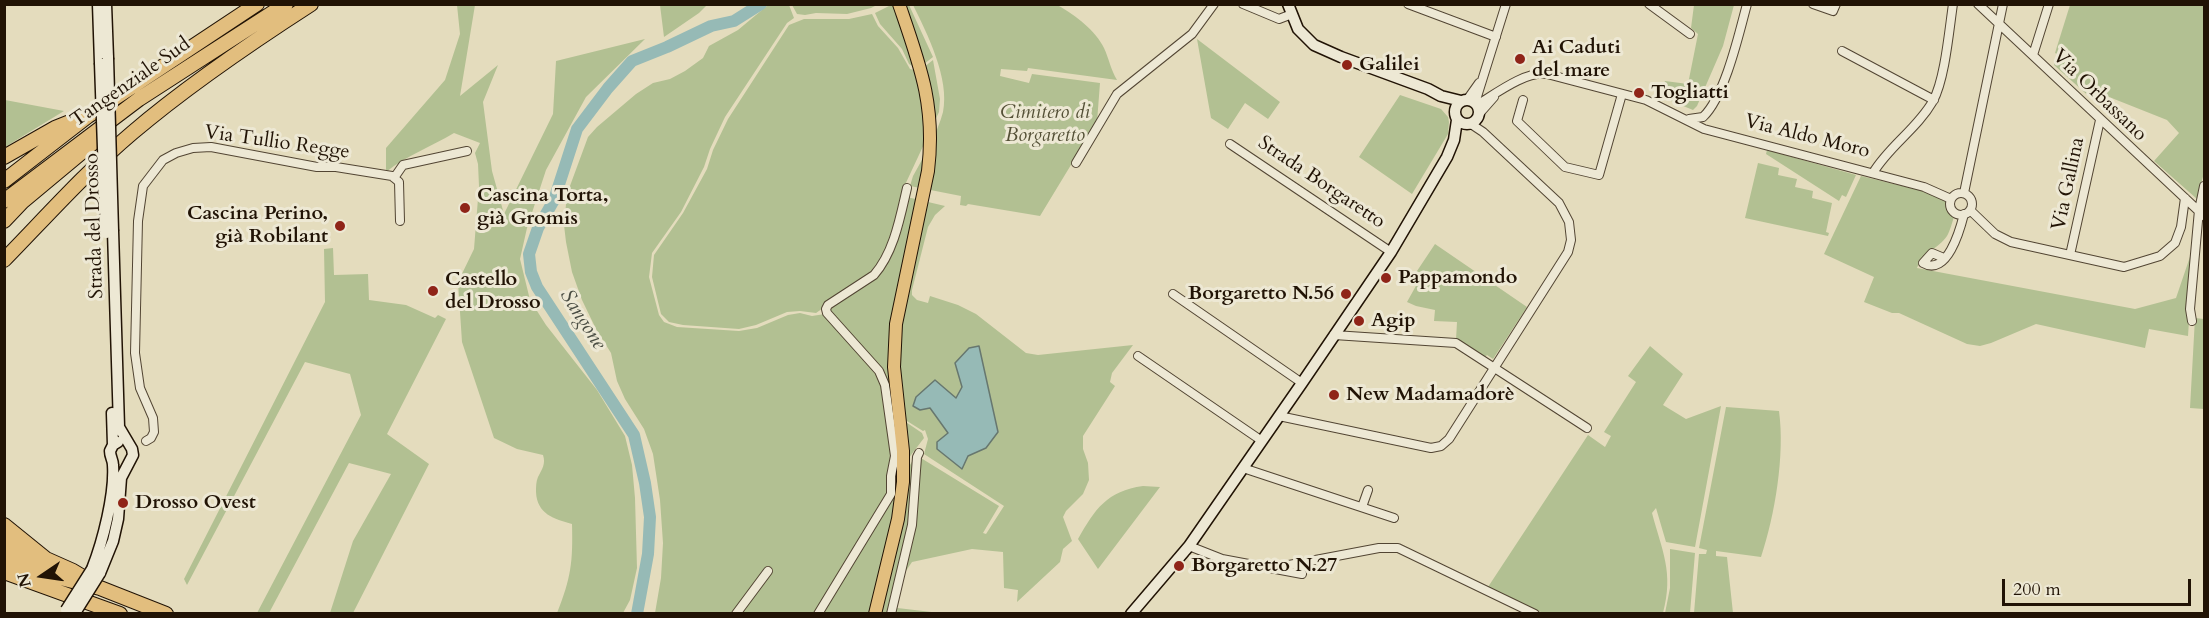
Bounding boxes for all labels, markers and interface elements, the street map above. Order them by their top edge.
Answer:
street label: Tangenziale Sud [66,33,196,133]
place label: Ai Caduti del mare [1532,36,1621,83]
street label: Via Orbassano [2047,45,2151,147]
marker: Ai Caduti del mare [1513,52,1527,66]
place label: Galilei [1359,53,1419,77]
marker: Galilei [1340,58,1354,72]
place label: Togliatti [1651,81,1729,105]
marker: Togliatti [1632,86,1646,100]
park label: Cimitero di Borgaretto [1000,101,1090,148]
street label: Via Aldo Moro [1742,110,1872,164]
street label: Via Tullio Regge [203,121,351,165]
street label: Strada Borgaretto [1253,132,1389,234]
street label: Via Gallina [2047,135,2091,233]
street label: Strada del Drosso [80,153,110,299]
place label: Cascina Torta, già Gromis [477,184,609,231]
marker: Cascina Torta, già Gromis [458,201,472,215]
place label: Cascina Perino, già Robilant [187,202,328,249]
marker: Cascina Perino, già Robilant [333,219,347,233]
place label: Pappamondo [1398,266,1517,290]
place label: Castello del Drosso [445,268,541,315]
marker: Pappamondo [1379,271,1393,285]
place label: Borgaretto N.56 [1188,282,1334,306]
marker: Castello del Drosso [426,284,440,298]
water label: Sangone [553,285,611,355]
marker: Borgaretto N.56 [1339,287,1353,301]
place label: Agip [1371,309,1416,333]
marker: Agip [1352,314,1366,328]
place label: New Madamadorè [1346,383,1515,407]
marker: New Madamadorè [1327,388,1341,402]
place label: Drosso Ovest [135,491,256,515]
marker: Drosso Ovest [116,496,130,510]
north arrow [12,546,72,606]
place label: Borgaretto N.27 [1191,554,1337,578]
marker: Borgaretto N.27 [1172,559,1186,573]
scale bar [2005,567,2194,605]
text: N [12,571,37,589]
text: 200 m [2013,577,2061,602]

